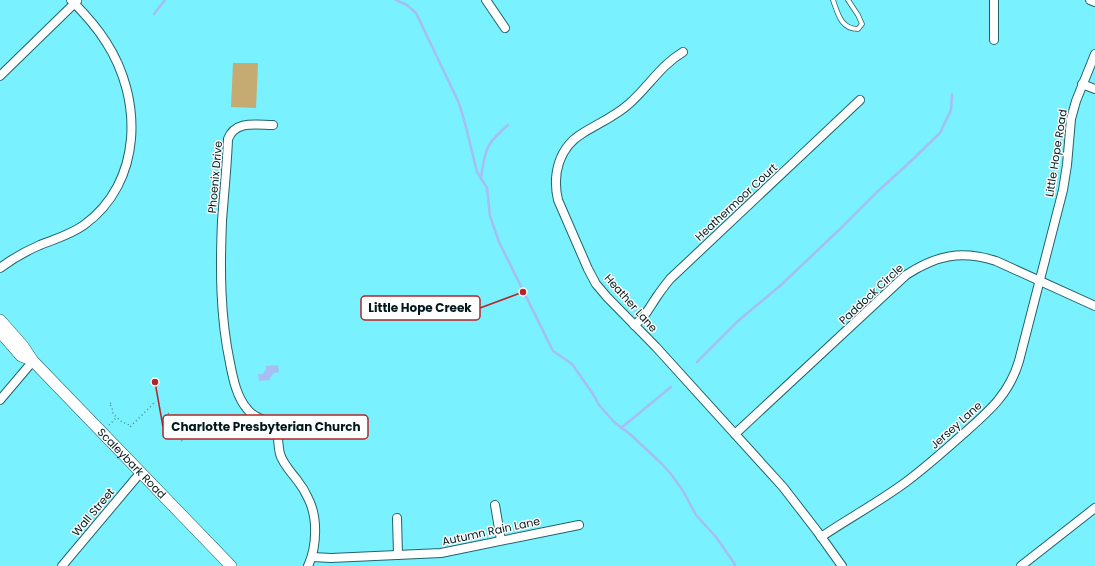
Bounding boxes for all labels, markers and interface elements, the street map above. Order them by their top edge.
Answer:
street label: Little Hope Road [1041,108,1071,198]
street label: Phoenix Drive [204,140,226,214]
street label: Heathermoor Court [691,160,781,244]
street label: Paddock Circle [835,260,907,328]
street label: Heather Lane [601,271,661,336]
callout: Little Hope Creek [361,296,480,320]
text: Little Hope Creek [368,299,472,316]
street label: Jersey Lane [927,397,985,453]
callout: Charlotte Presbyterian Church [163,415,368,439]
text: Charlotte Presbyterian Church [171,418,361,435]
street label: Scaleybark Road [94,424,170,502]
street label: Wall Street [68,484,118,540]
street label: Autumn Rain Lane [441,513,542,549]

